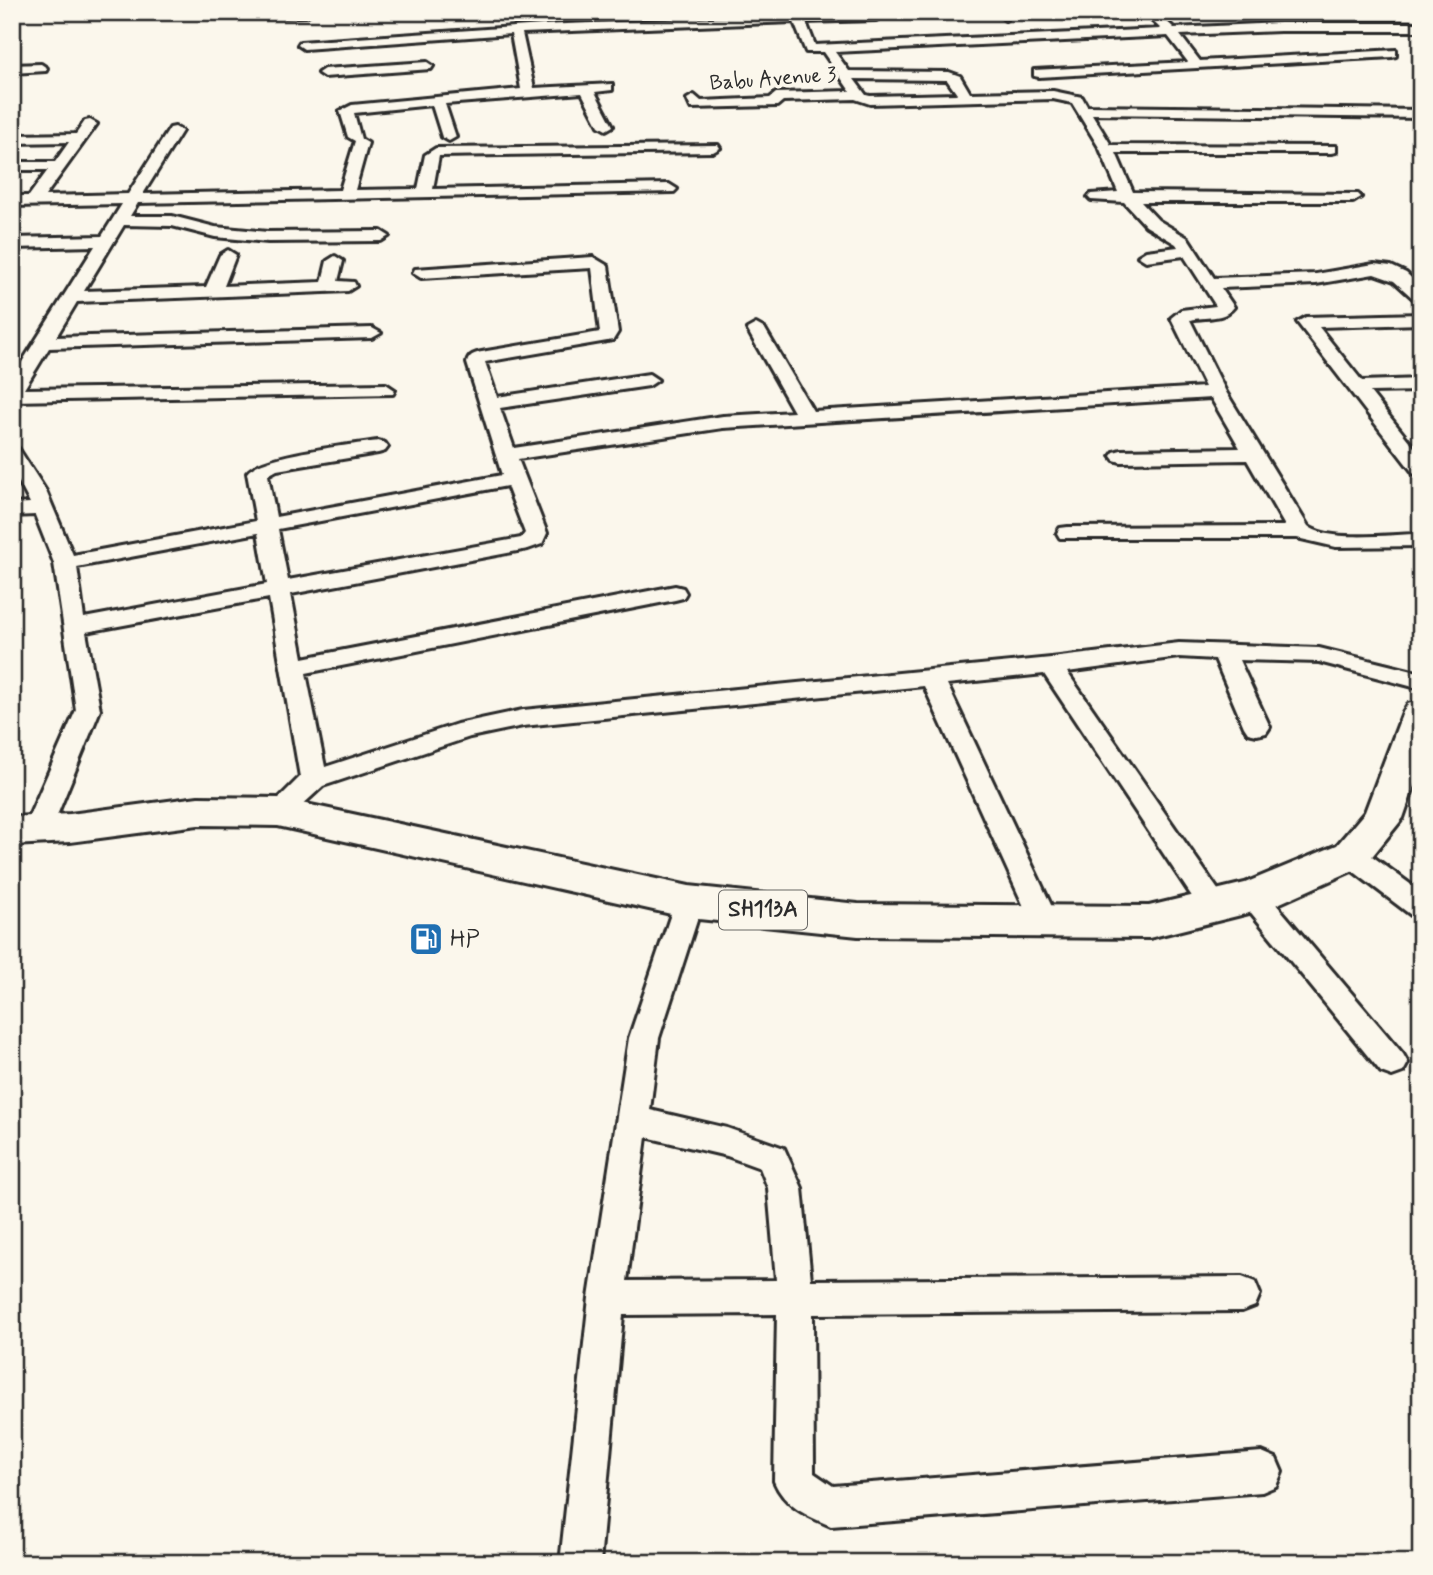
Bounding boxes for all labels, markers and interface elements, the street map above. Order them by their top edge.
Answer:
street label: Babu Avenue 3 [709,61,838,97]
road number: SH113A [719,890,807,930]
fuel station icon: HP [407,920,445,958]
place label: HP [450,924,480,955]

